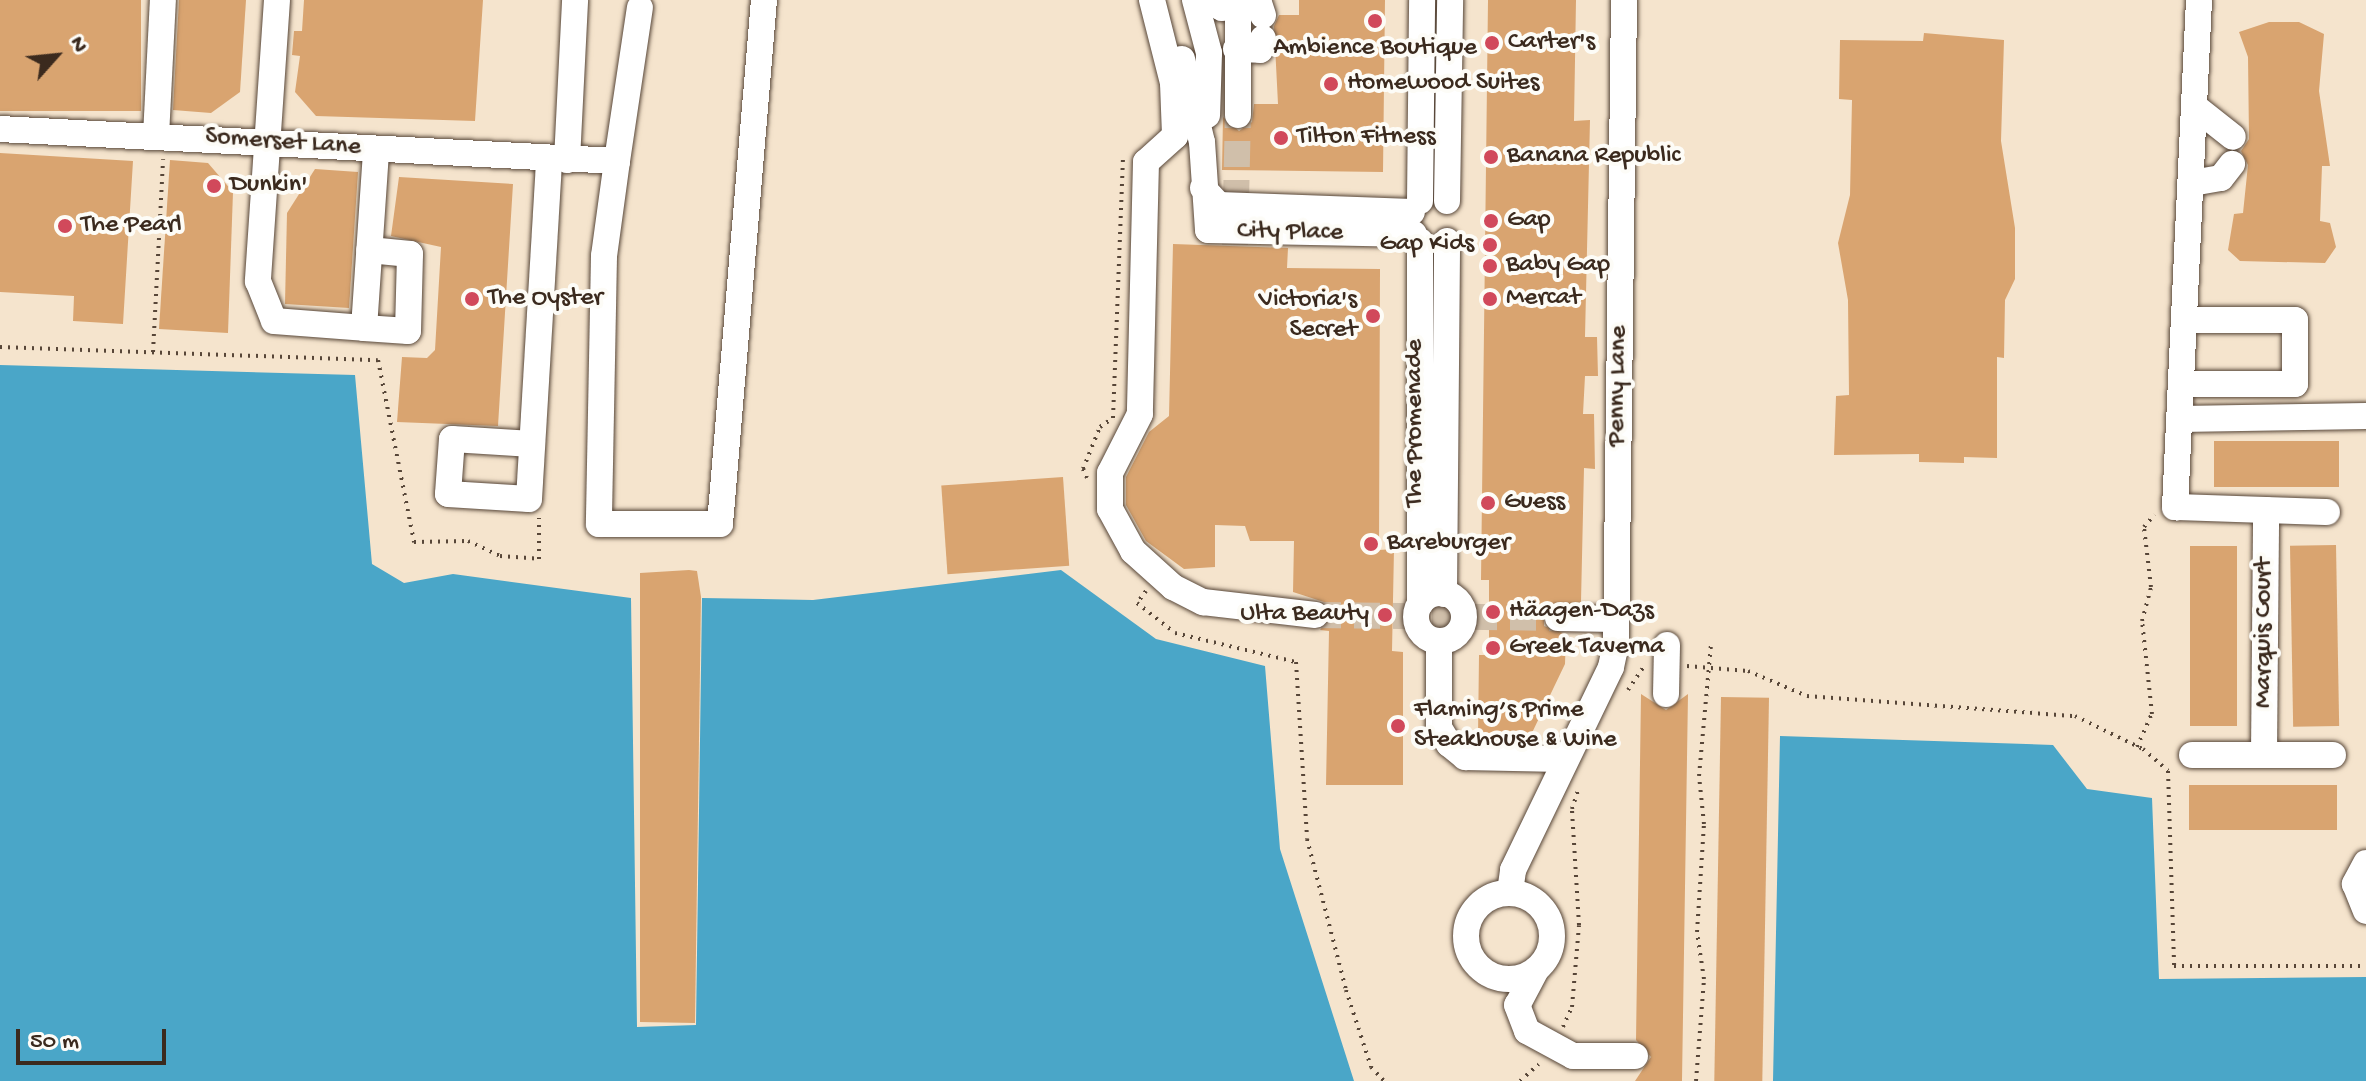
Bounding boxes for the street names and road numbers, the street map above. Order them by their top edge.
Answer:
street label: Somerset Lane [204,122,362,164]
street label: City Place [1237,216,1343,250]
street label: Penny Lane [1602,325,1636,447]
street label: The Promenade [1400,339,1432,507]
street label: Marquis Court [2249,558,2281,708]

